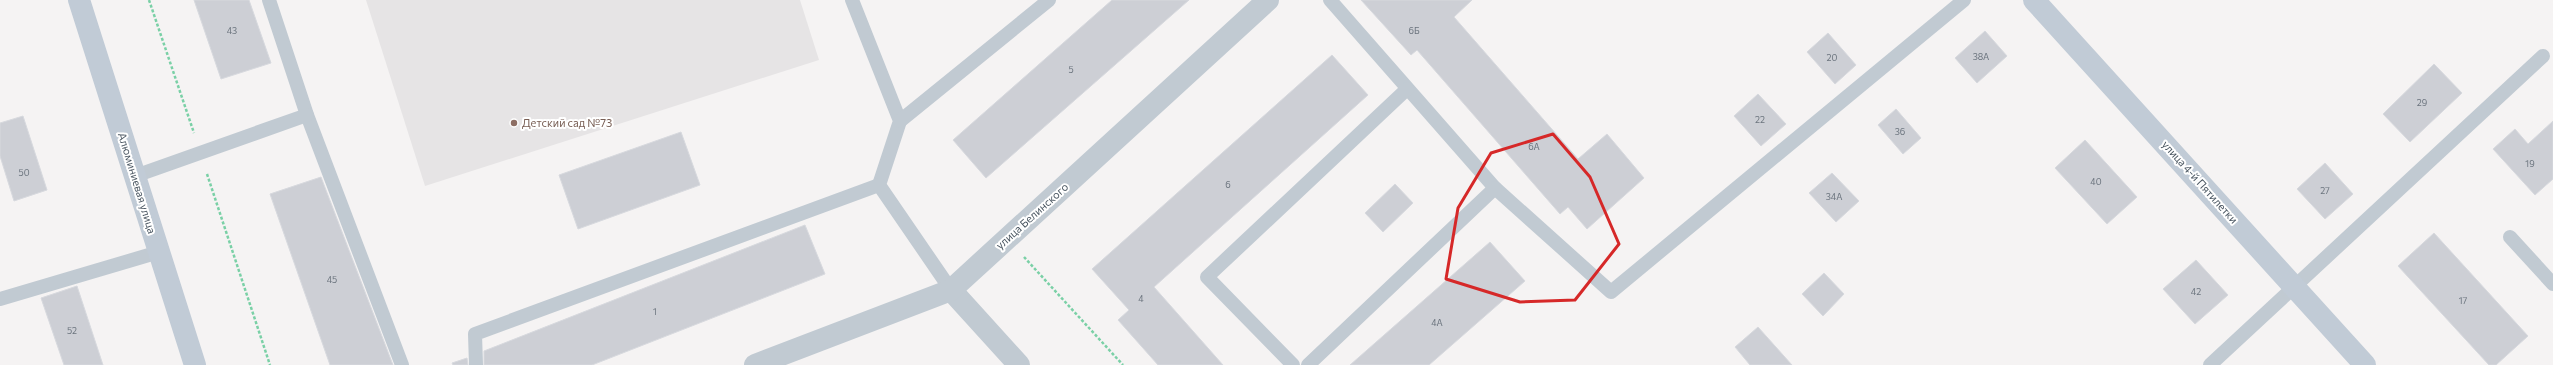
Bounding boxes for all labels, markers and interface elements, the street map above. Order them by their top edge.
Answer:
house number: 43 [227,25,237,36]
house number: 6Б [1408,25,1420,36]
house number: 38А [1973,51,1989,62]
house number: 20 [1827,52,1838,63]
house number: 5 [1068,64,1074,75]
house number: 29 [2417,97,2427,108]
house number: 22 [1755,114,1765,125]
place label: Детский сад №73 [522,116,612,129]
marker: Детский сад №73 [509,118,519,128]
house number: 36 [1895,126,1905,137]
street label: Алюминиевая улица [116,131,159,235]
street label: улица 4-й Пятилетки [2160,138,2241,226]
house number: 6А [1528,141,1540,152]
house number: 19 [2525,158,2535,169]
house number: 50 [18,167,30,178]
house number: 40 [2090,176,2102,187]
street label: улица Белинского [993,179,1071,252]
house number: 6 [1225,179,1231,190]
house number: 27 [2320,185,2330,196]
house number: 34А [1826,191,1842,202]
house number: 45 [327,274,337,285]
house number: 42 [2191,286,2201,297]
house number: 4 [1138,293,1144,304]
house number: 17 [2459,295,2468,306]
house number: 1 [653,306,657,317]
house number: 4А [1431,317,1443,328]
house number: 52 [67,325,77,336]

